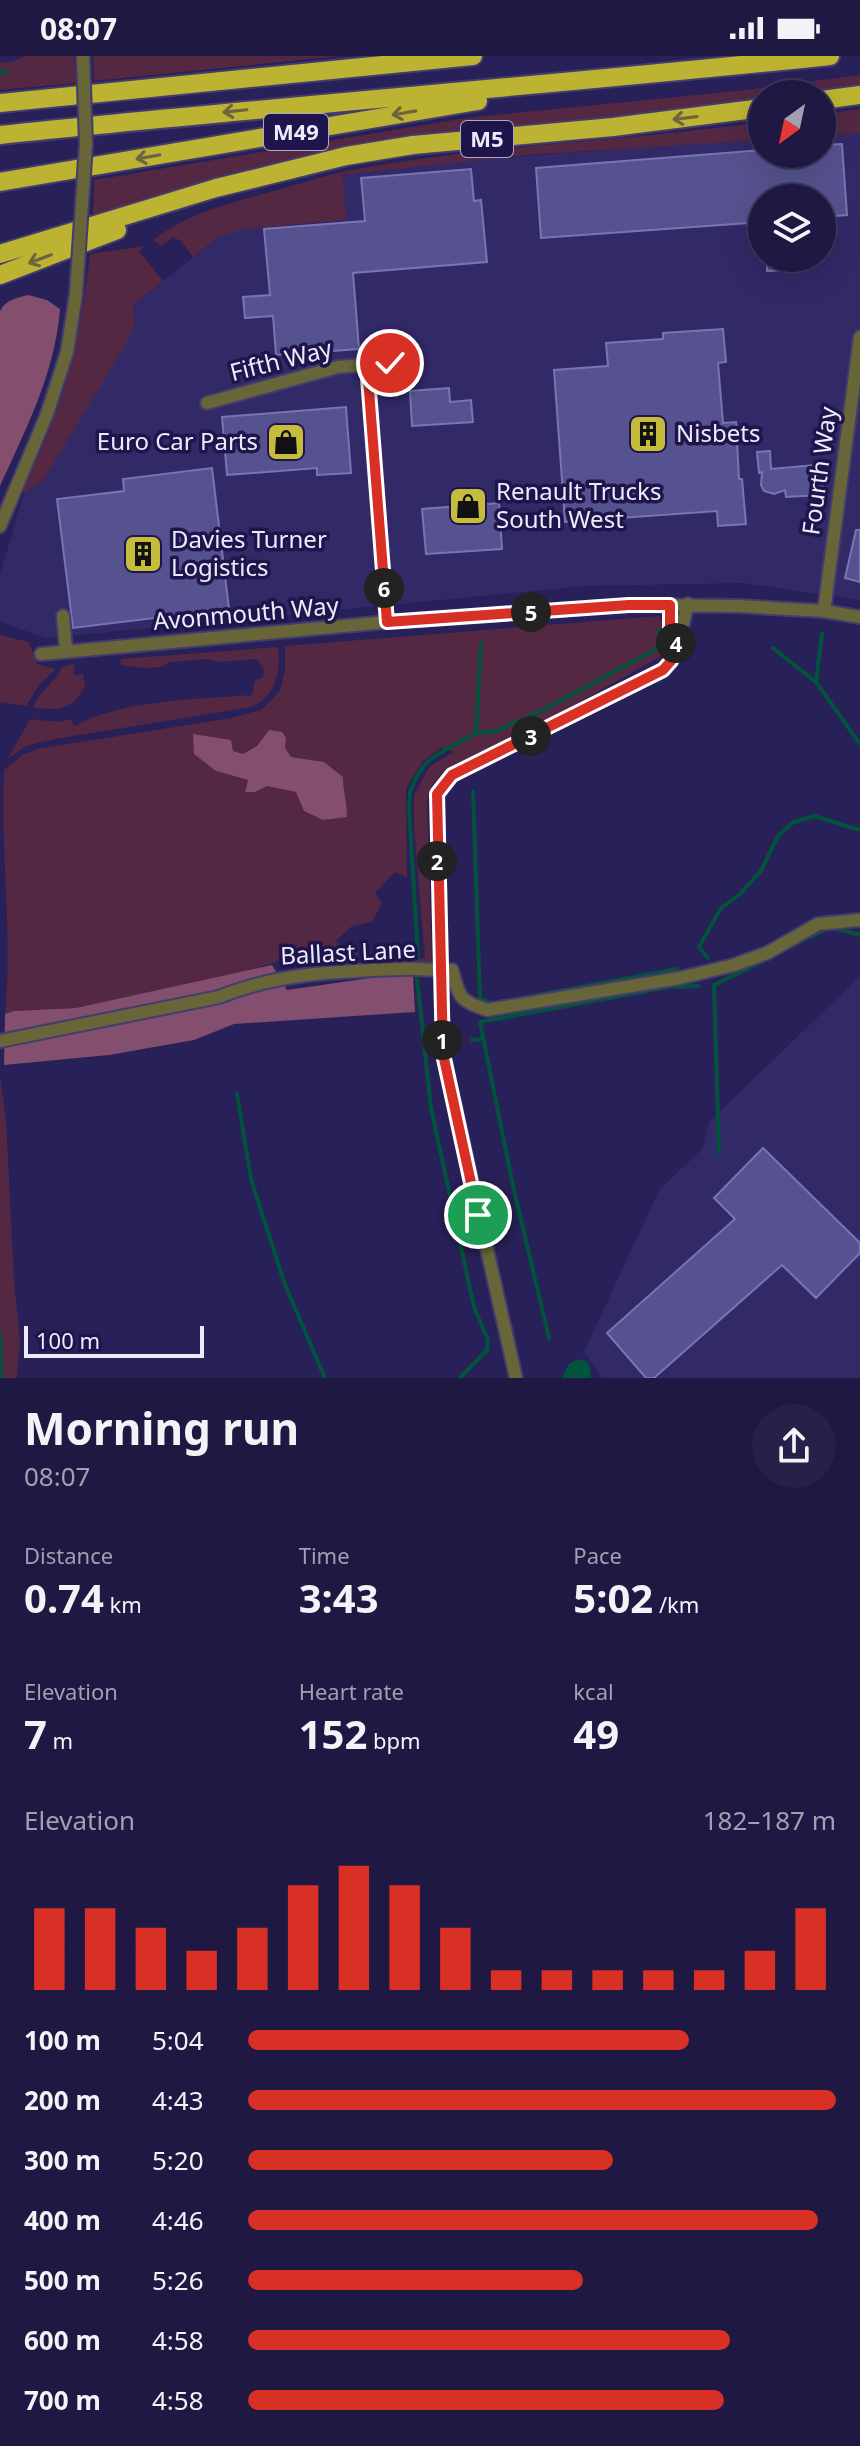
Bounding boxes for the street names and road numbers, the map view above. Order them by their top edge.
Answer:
road number: M49 [264,114,328,150]
road number: M5 [461,121,513,157]
street label: Fifth Way [226,331,336,388]
street label: Fourth Way [793,404,844,537]
street label: Avonmouth Way [152,588,341,637]
street label: Ballast Lane [279,931,417,972]

